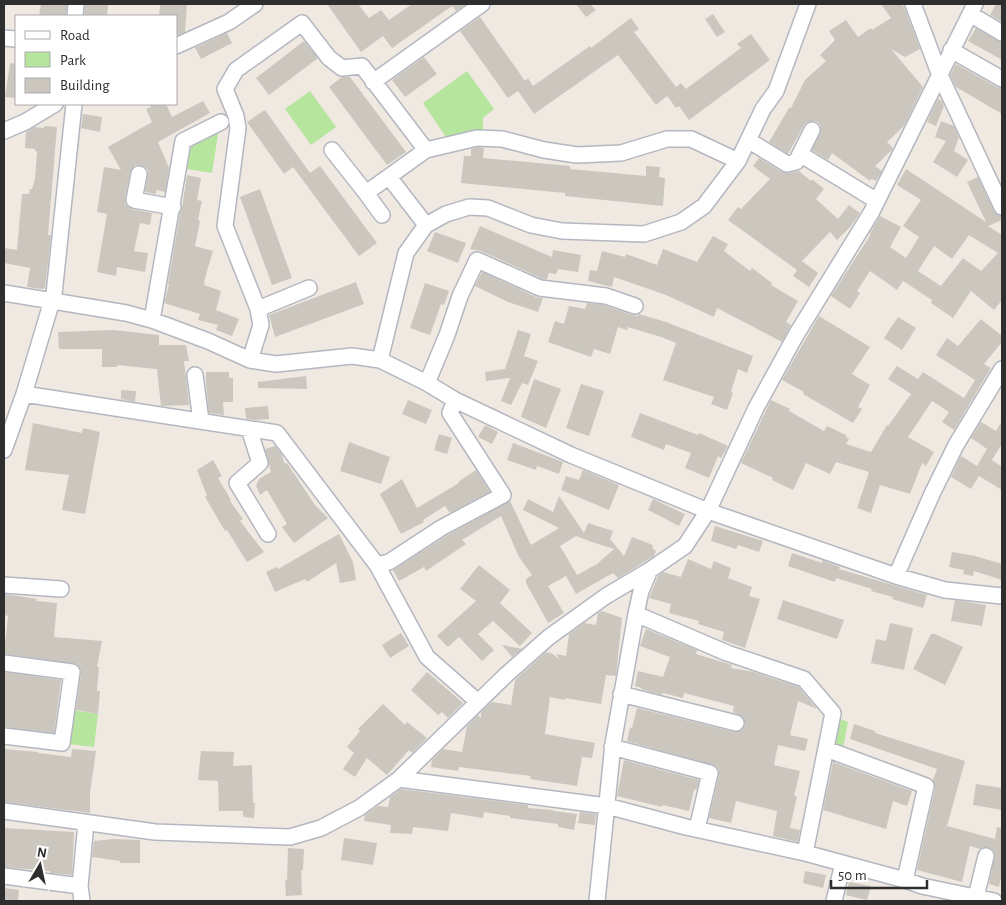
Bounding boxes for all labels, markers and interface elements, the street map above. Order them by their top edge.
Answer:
legend [15,15,178,105]
text: Road [60,28,90,43]
text: Park [60,53,86,68]
text: Building [60,78,110,93]
north arrow [15,840,65,890]
text: N [36,845,48,861]
scale bar [831,858,927,890]
text: 50 m [838,868,867,883]

